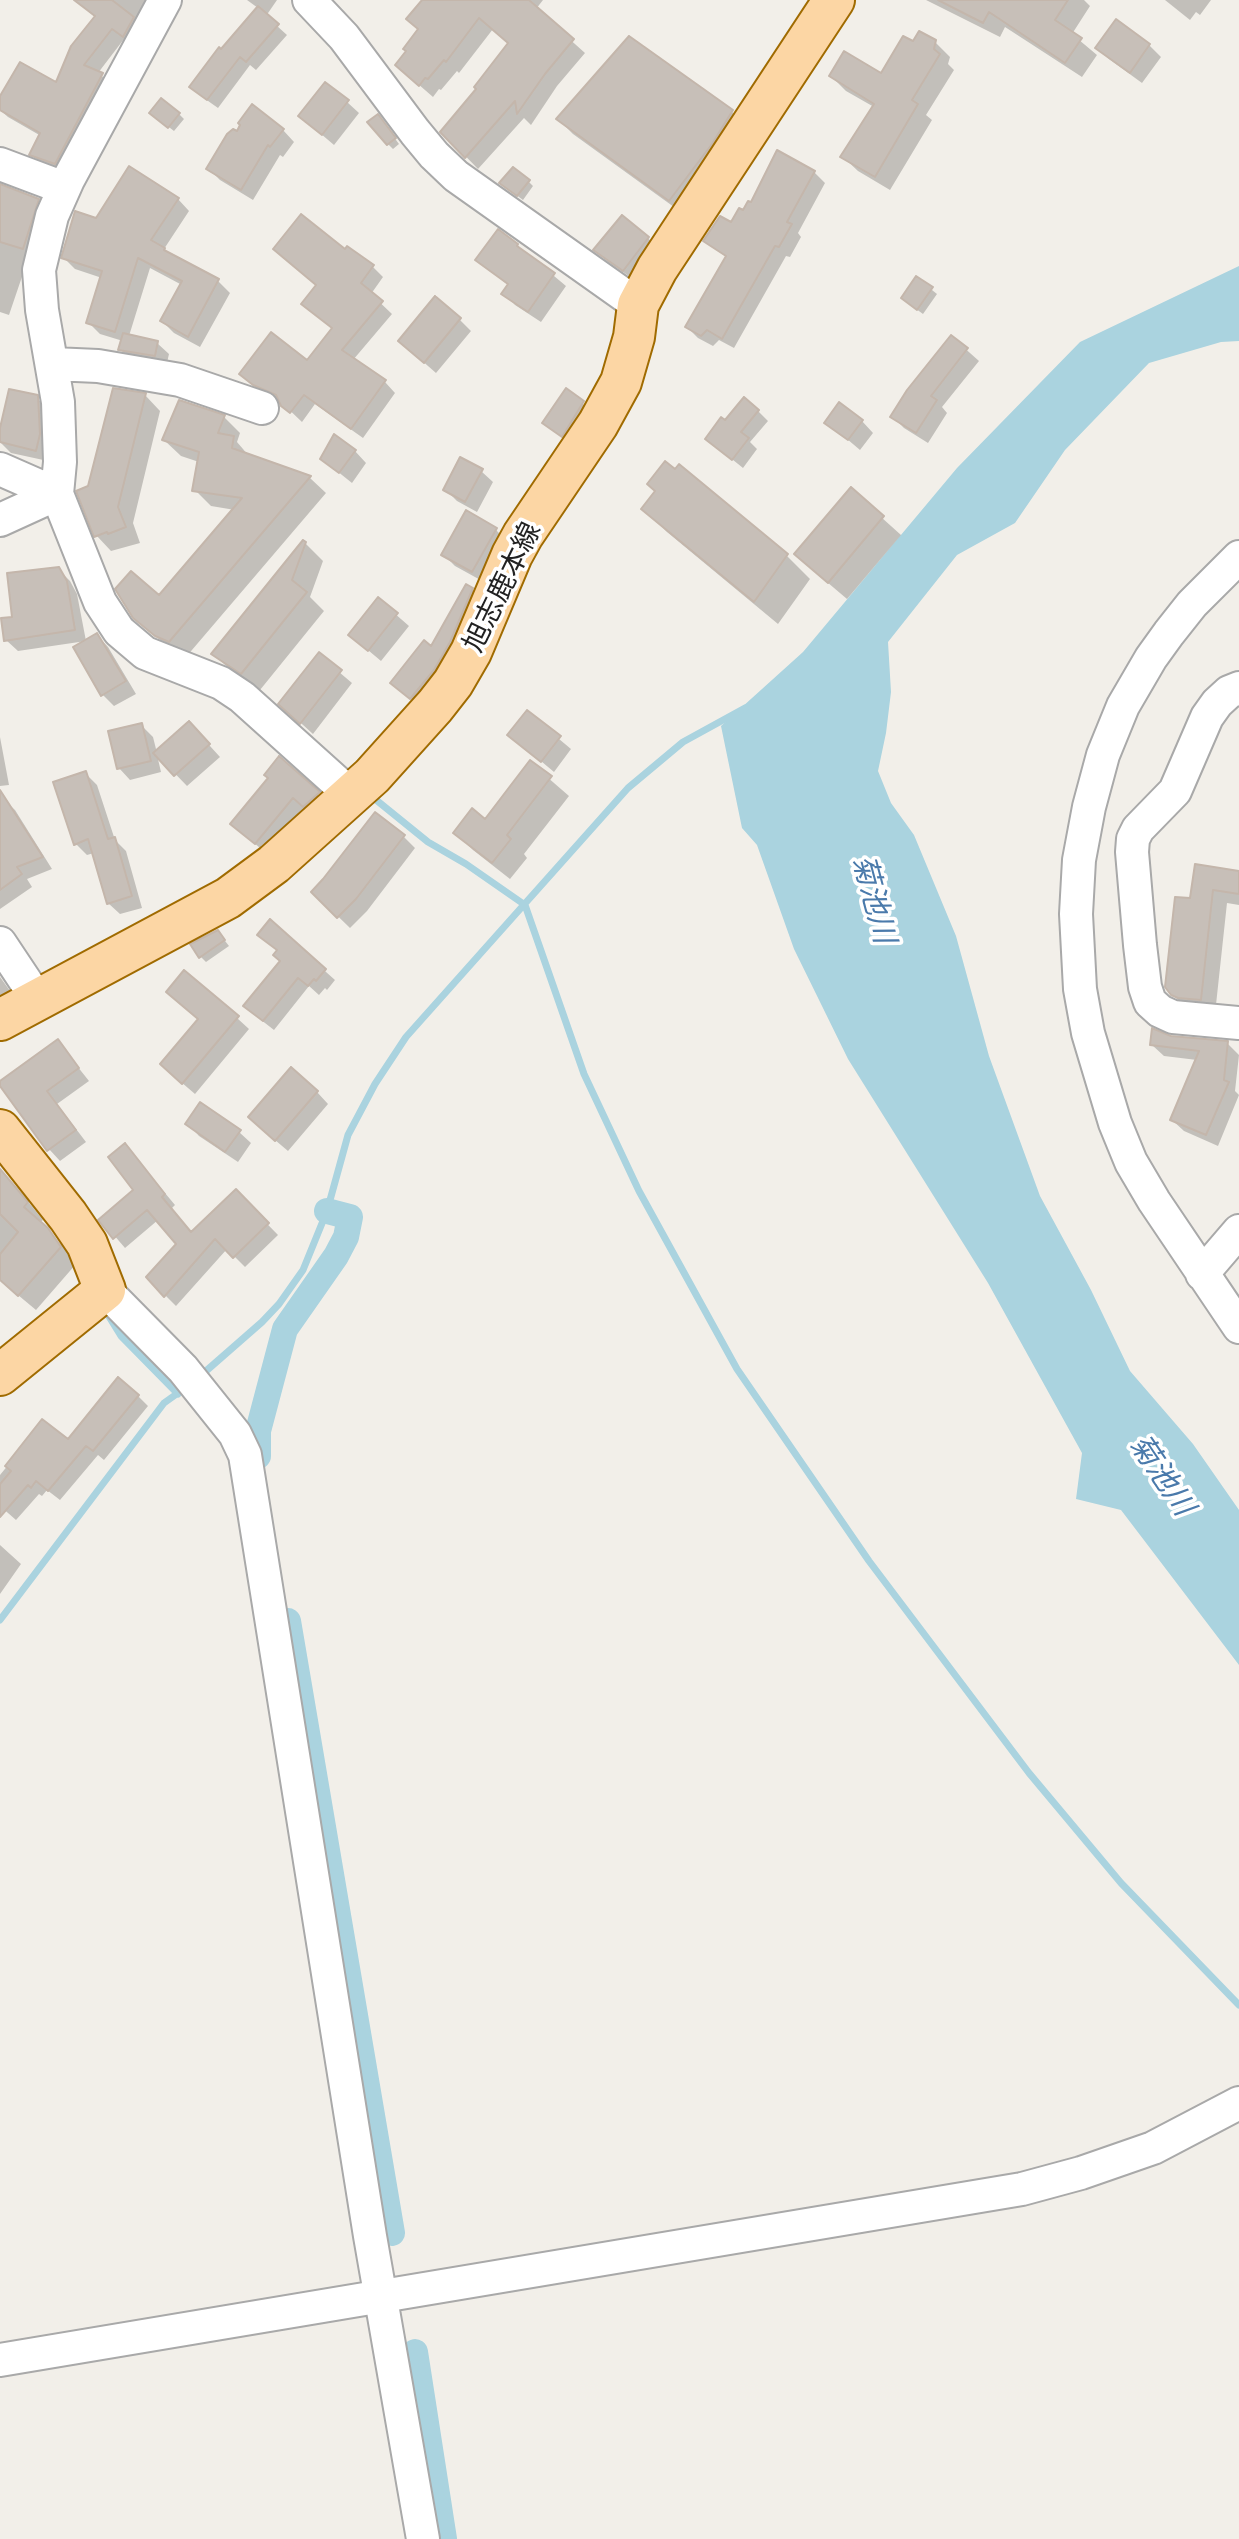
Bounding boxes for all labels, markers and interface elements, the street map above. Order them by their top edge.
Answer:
street label: 旭志鹿本線 [456,517,548,657]
water label: 菊池川 [845,851,903,947]
water label: 菊池川 [1122,1428,1202,1522]

